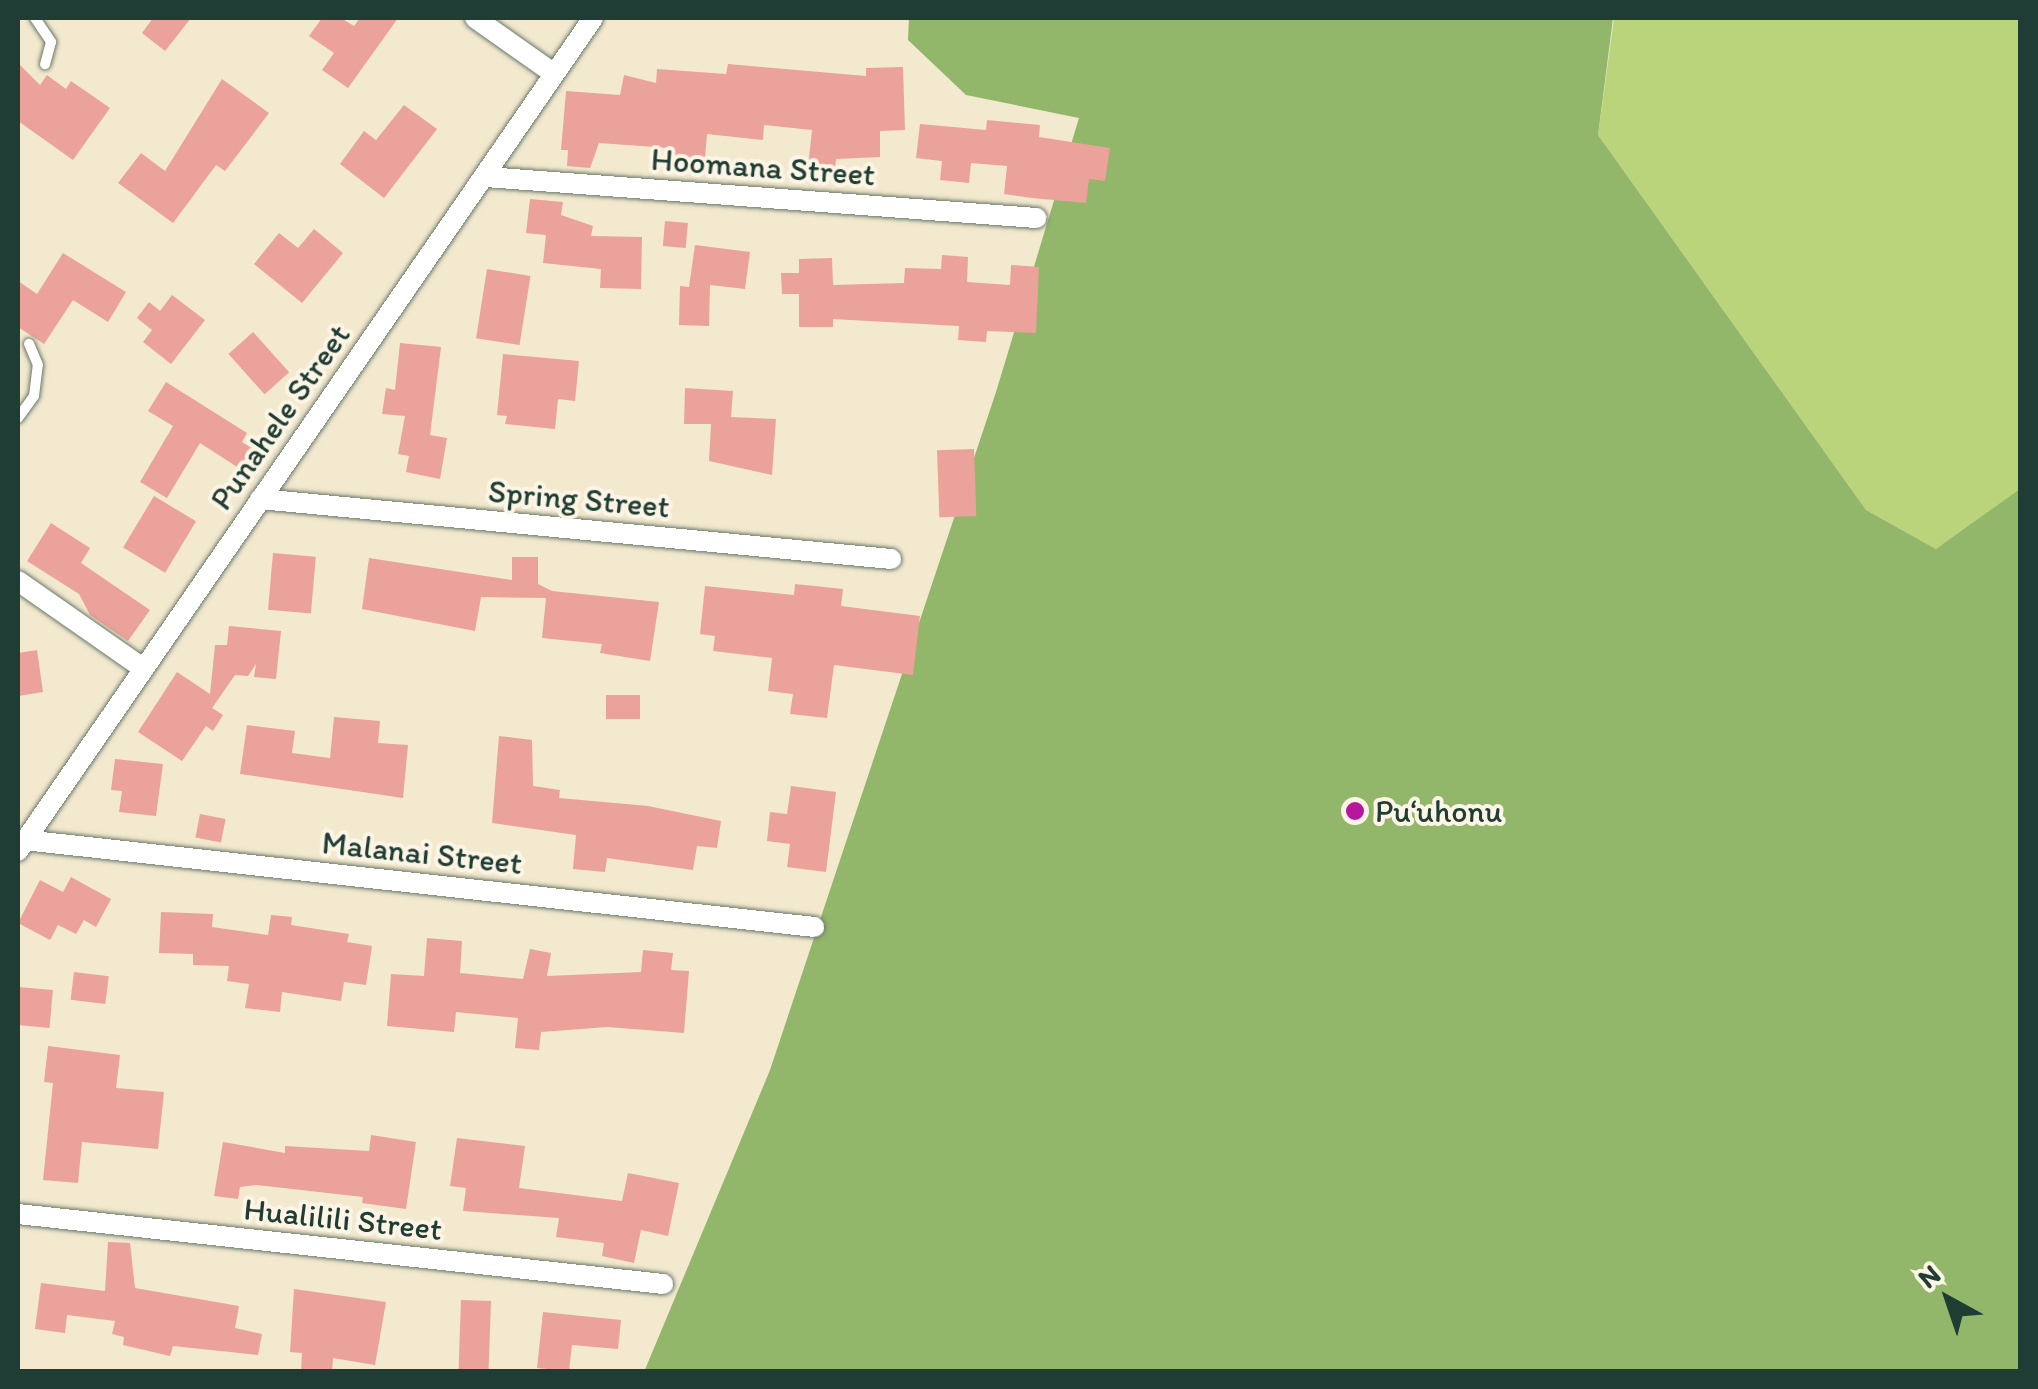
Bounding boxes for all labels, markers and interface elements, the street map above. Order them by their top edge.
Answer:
street label: Hoomana Street [650,140,876,194]
street label: Punahele Street [202,317,358,517]
street label: Spring Street [487,472,671,526]
place label: Puʻuhonu [1375,792,1502,830]
marker: Puʻuhonu [1344,800,1366,822]
street label: Malanai Street [320,823,524,883]
street label: Hualilili Street [242,1190,444,1248]
north arrow [1898,1249,1998,1349]
text: N [1911,1257,1947,1295]

